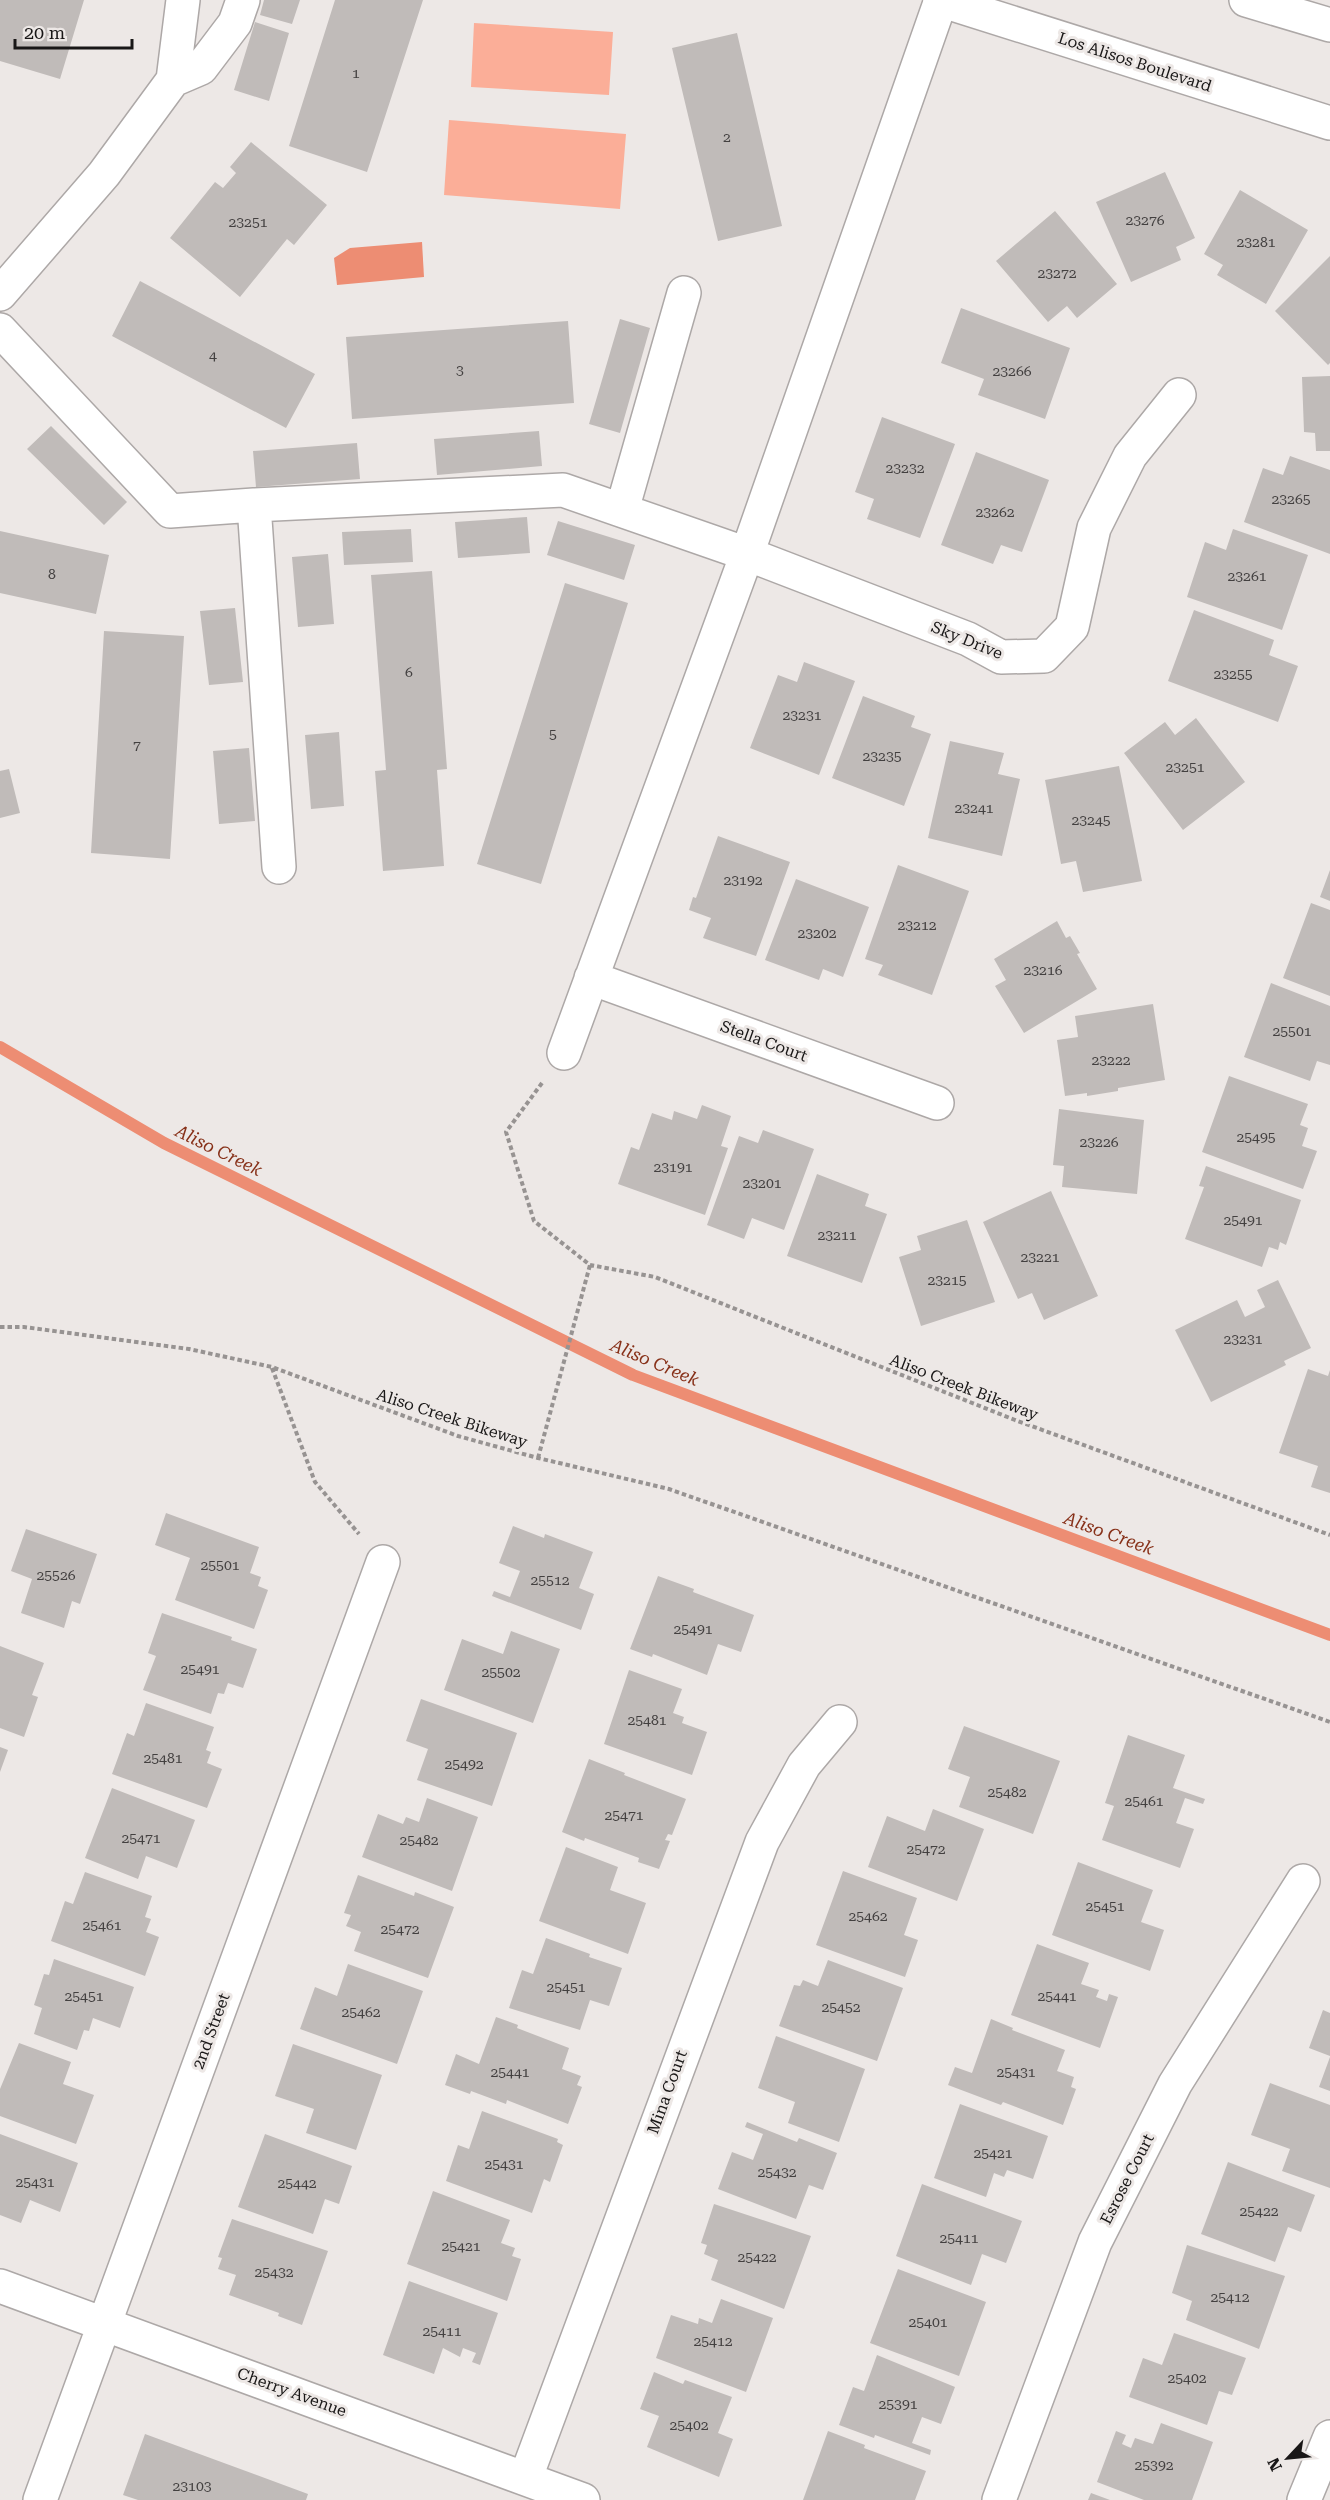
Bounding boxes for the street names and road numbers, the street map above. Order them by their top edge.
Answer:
street label: Los Alisos Boulevard [1056,28,1214,96]
street label: Sky Drive [929,617,1006,663]
street label: Stella Court [718,1016,810,1066]
street label: Aliso Creek Bikeway [887,1350,1041,1424]
street label: Aliso Creek Bikeway [374,1385,530,1452]
street label: 2nd Street [188,1990,234,2072]
street label: Mina Court [643,2048,691,2136]
street label: Esrose Court [1096,2131,1158,2227]
street label: Cherry Avenue [235,2363,349,2421]

